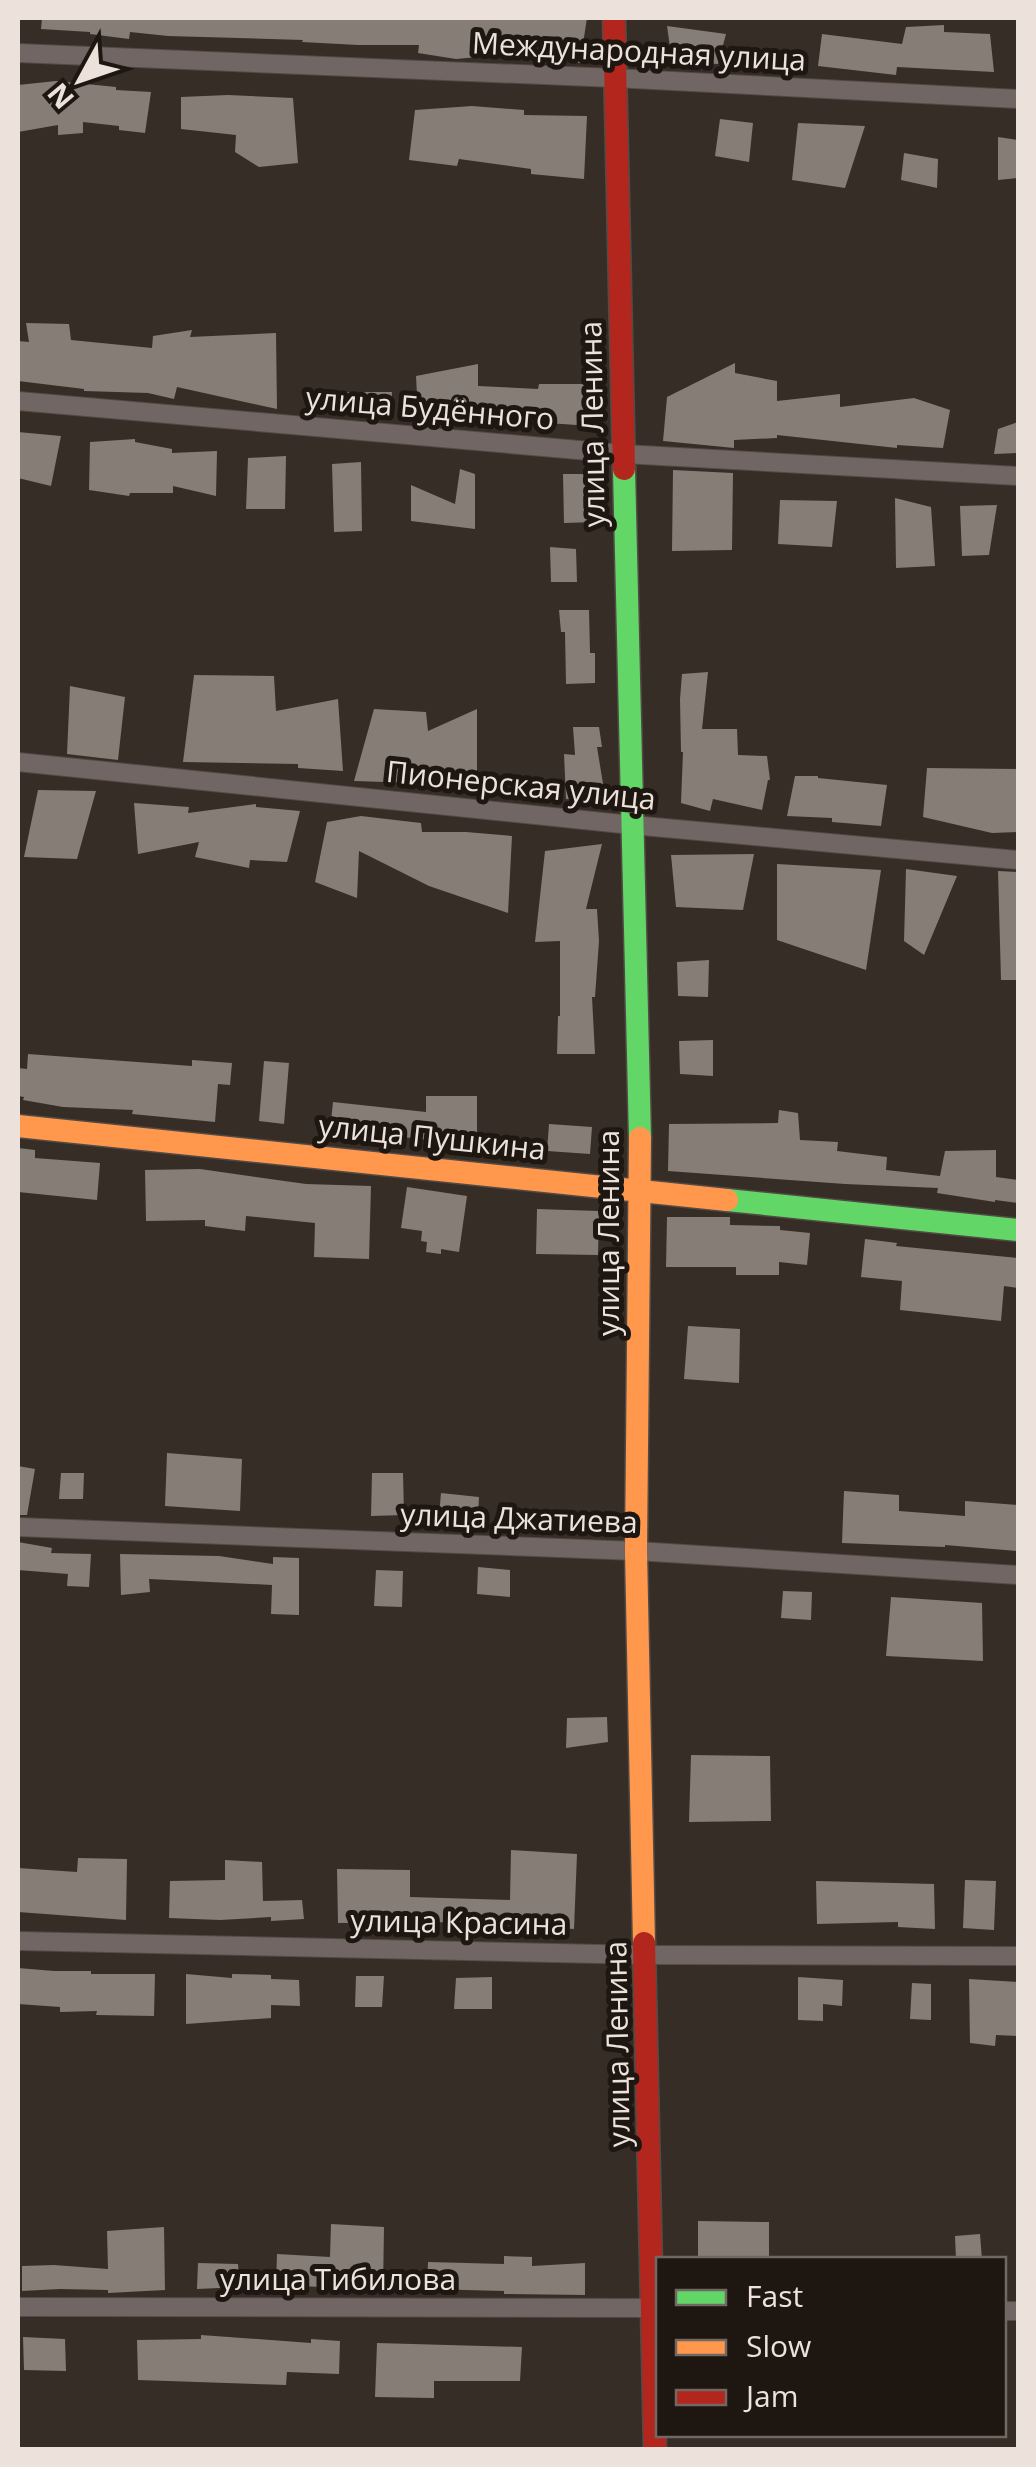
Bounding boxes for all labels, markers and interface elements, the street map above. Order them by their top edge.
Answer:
street label: Международная улица [471,21,807,80]
north arrow [30,30,130,130]
text: N [38,76,82,118]
street label: улица Ленина [569,321,614,527]
street label: улица Будённого [304,376,556,439]
street label: Пионерская улица [384,750,658,819]
street label: улица Пушкина [316,1104,548,1169]
street label: улица Ленина [587,1130,628,1336]
street label: улица Джатиева [400,1493,639,1542]
street label: улица Красина [350,1899,568,1944]
street label: улица Ленина [594,1941,639,2147]
legend [656,2257,1006,2437]
street label: улица Тибилова [220,2258,456,2299]
text: Fast [746,2275,803,2316]
text: Slow [746,2325,811,2366]
text: Jam [743,2375,799,2416]

